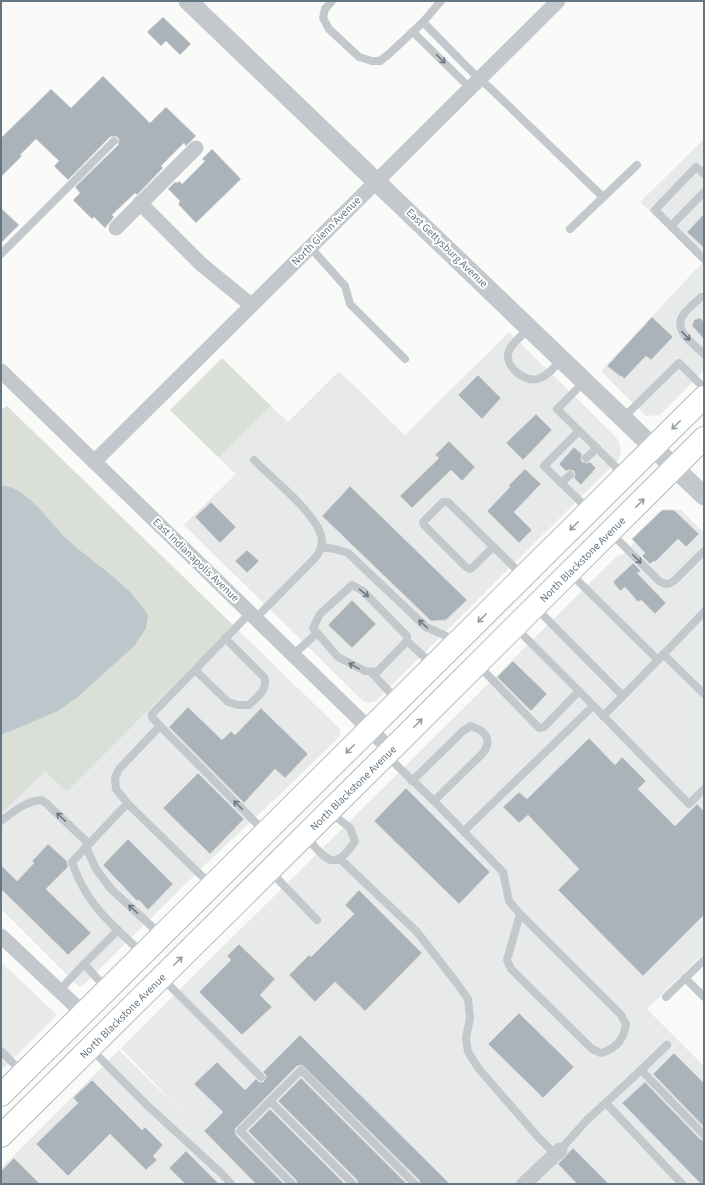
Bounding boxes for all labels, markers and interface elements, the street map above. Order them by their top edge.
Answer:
one-way arrow [436,55,446,64]
street label: North Glenn Avenue [288,193,364,269]
street label: East Gettysburg Avenue [403,205,492,291]
one-way arrow [682,331,691,341]
one-way arrow [671,420,681,429]
one-way arrow [635,498,645,508]
street label: North Blackstone Avenue [536,513,629,605]
street label: East Indianapolis Avenue [150,515,243,606]
one-way arrow [569,521,579,531]
one-way arrow [632,554,642,564]
one-way arrow [358,588,369,597]
one-way arrow [477,613,487,622]
one-way arrow [418,620,429,629]
one-way arrow [349,661,361,669]
one-way arrow [413,718,423,728]
street label: North Blackstone Avenue [306,741,400,834]
one-way arrow [345,744,355,754]
one-way arrow [233,800,243,810]
one-way arrow [56,812,66,822]
one-way arrow [128,904,138,914]
one-way arrow [173,956,183,966]
street label: North Blackstone Avenue [76,969,169,1062]

